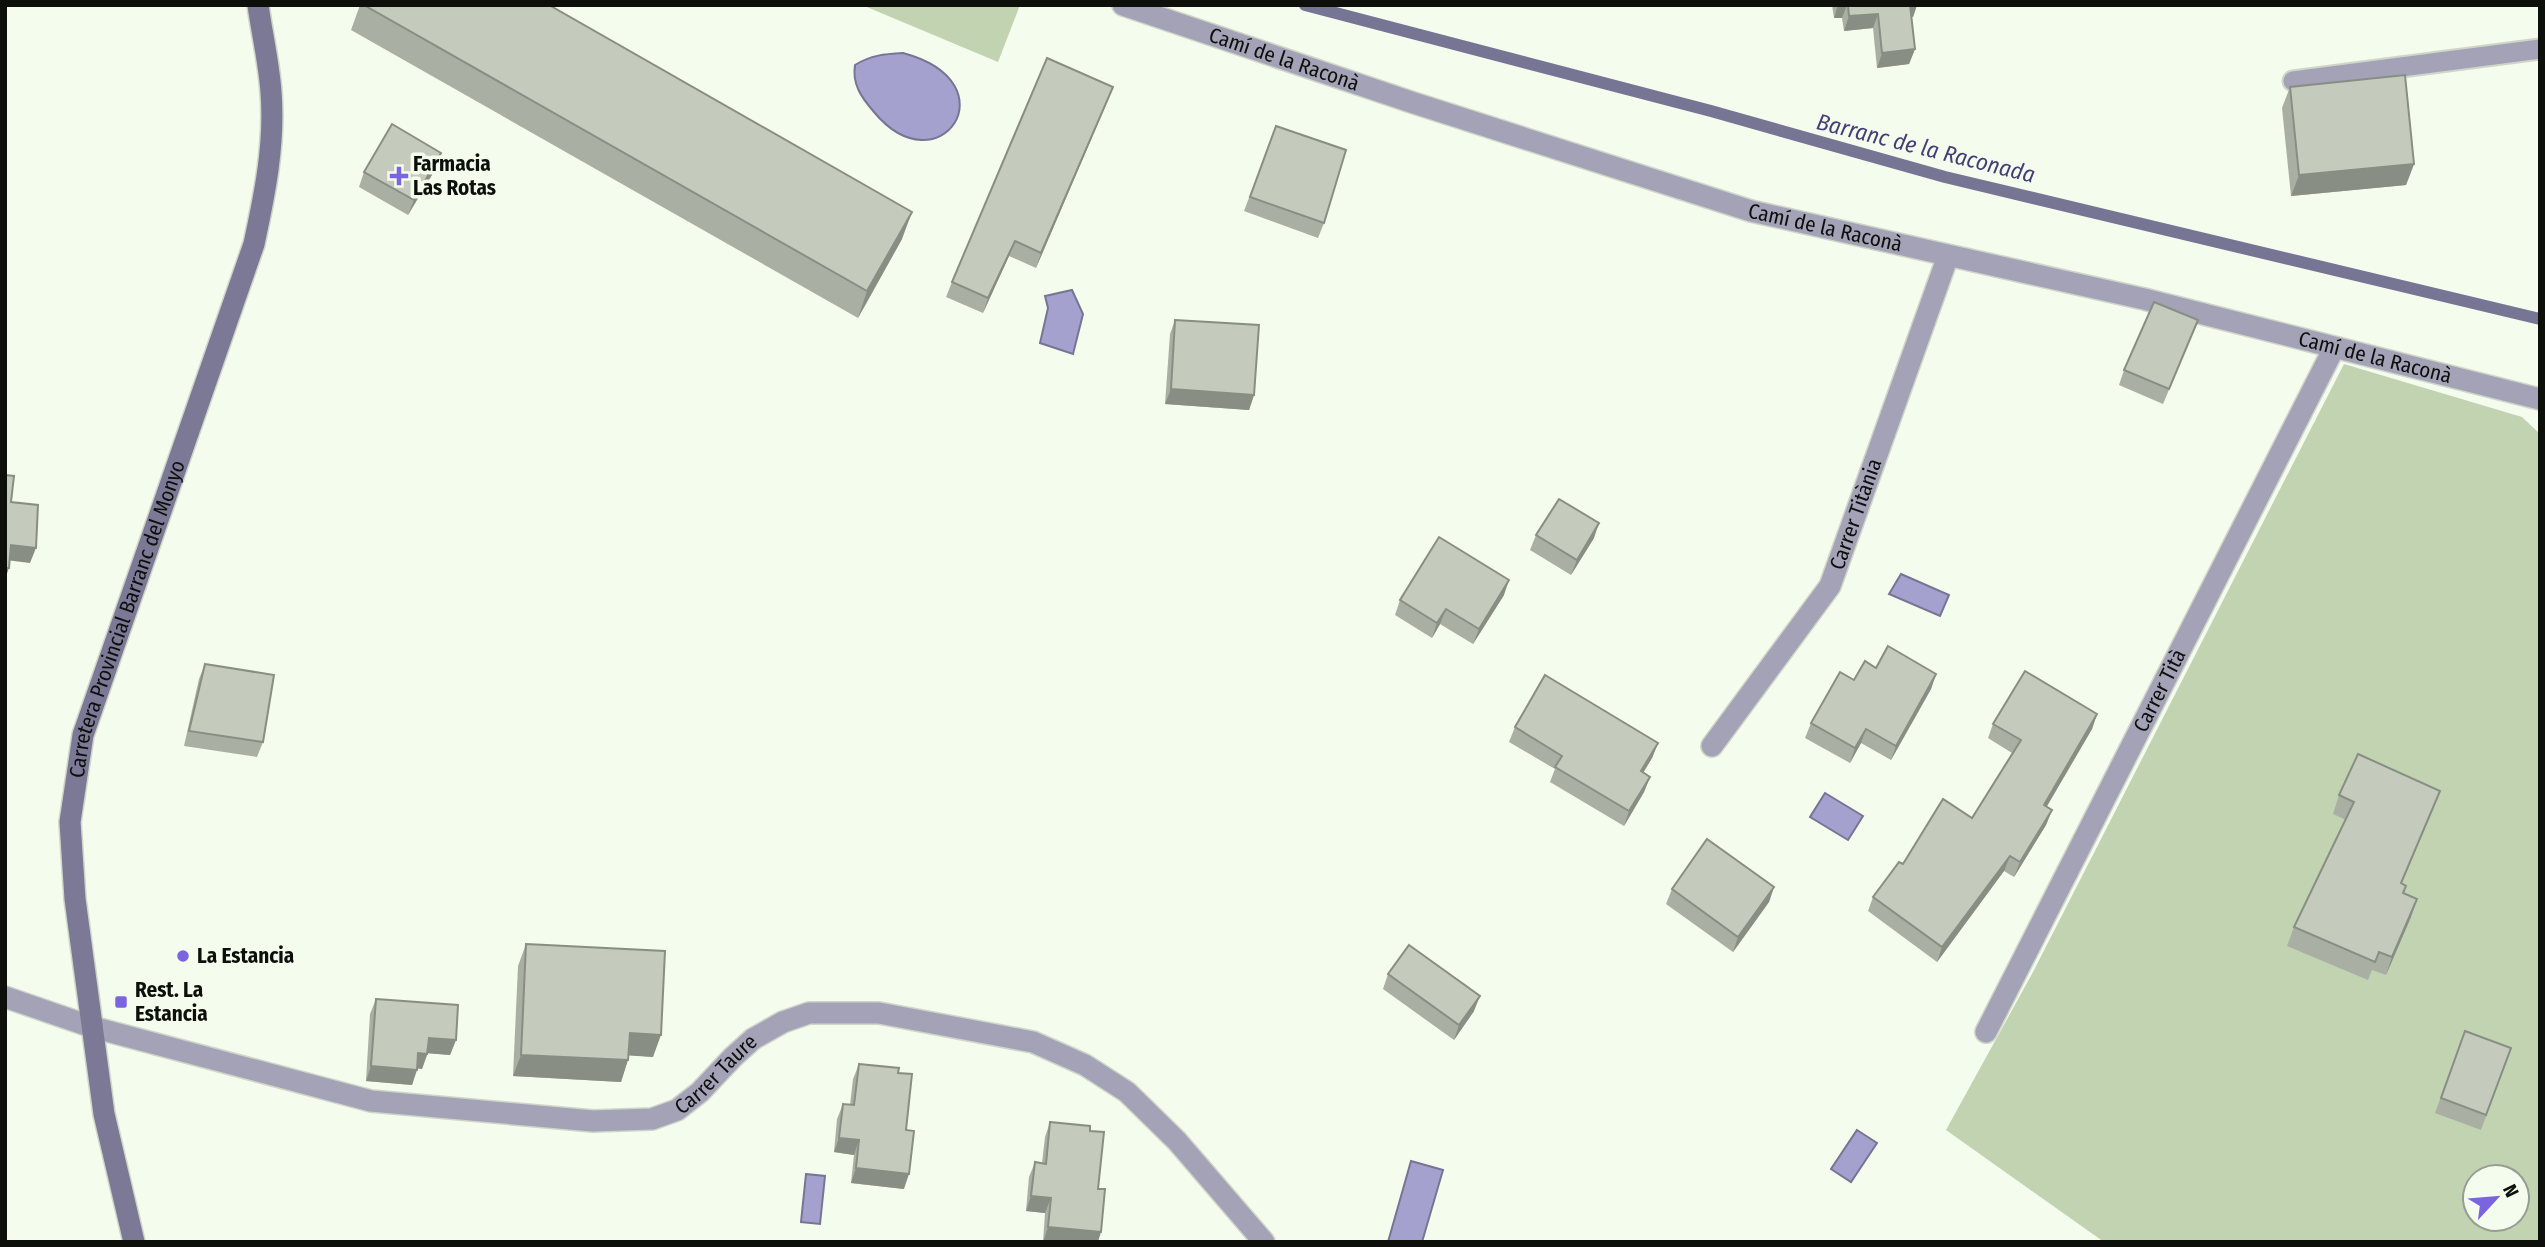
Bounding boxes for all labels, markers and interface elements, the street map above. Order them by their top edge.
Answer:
street label: Camí de la Raconà [1206,22,1363,97]
water label: Barranc de la Raconada [1814,107,2038,189]
place label: Farmacia Las Rotas [413,151,496,201]
marker: Farmacia Las Rotas [391,168,407,184]
street label: Camí de la Raconà [1746,198,1905,257]
street label: Camí de la Raconà [2296,326,2454,389]
street label: Carrer Titània [1824,455,1887,573]
street label: Carretera Provincial Barranc del Monyo [64,457,191,780]
street label: Carrer Tità [2128,645,2192,736]
place label: La Estancia [197,943,294,969]
marker: La Estancia [175,948,191,964]
place label: Rest. La Estancia [135,977,208,1027]
marker: Rest. La Estancia [113,994,129,1010]
street label: Carrer Taure [669,1029,762,1120]
north arrow [2461,1163,2531,1233]
text: N [2498,1181,2524,1201]

